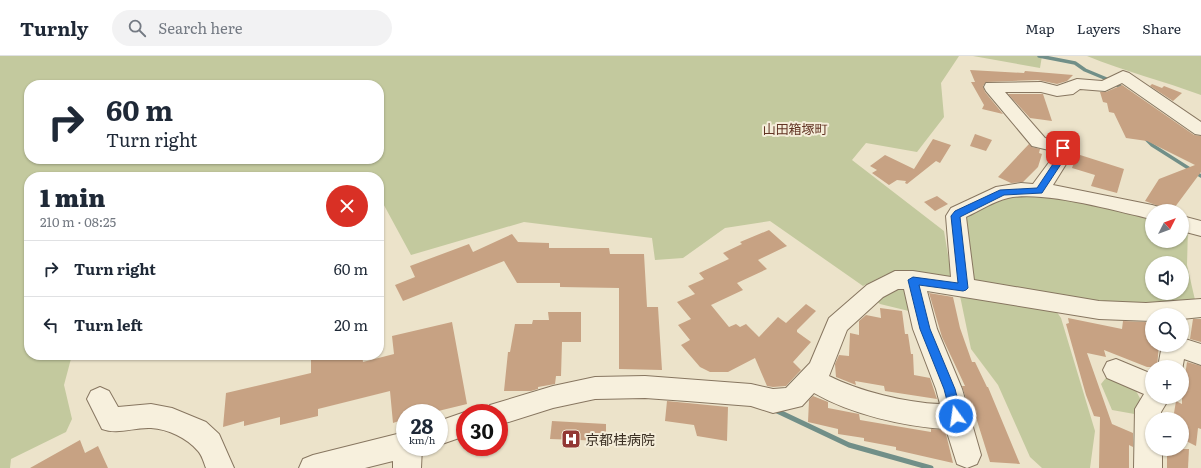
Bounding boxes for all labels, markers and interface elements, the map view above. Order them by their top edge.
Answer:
search box [112,10,392,46]
text: Turnly [20,14,88,42]
text: Search here [158,16,242,39]
icon: search [126,17,148,39]
text: Map [1025,18,1055,38]
text: Layers [1077,18,1120,38]
text: Share [1142,18,1181,38]
text: 60 m [106,88,173,130]
icon: right [40,96,92,148]
district label: 山田箱塚町 [762,119,828,138]
text: Turn right [106,126,197,153]
pin [1046,131,1080,165]
icon: arrive [1052,137,1074,159]
text: 1 min [40,179,105,214]
button: close [326,185,368,227]
north arrow [1145,204,1189,248]
map controls [1145,204,1189,456]
text: 210 m · 08:25 [40,212,116,231]
button: sound [1145,256,1189,300]
text: Turn right [74,257,156,280]
text: 60 m [334,257,368,280]
icon: right [40,258,62,280]
button: search [1145,308,1189,352]
text: Turn left [74,313,143,336]
text: 20 m [334,313,368,336]
icon: left [40,314,62,336]
button: + [1145,360,1189,404]
position arrow [935,395,977,437]
speed limit sign: 30 [456,404,508,456]
text: 28 [411,410,433,440]
button: − [1145,412,1189,456]
hospital icon: 京都桂病院 [560,428,582,450]
place label: 京都桂病院 [585,429,655,449]
text: km/h [409,432,435,447]

